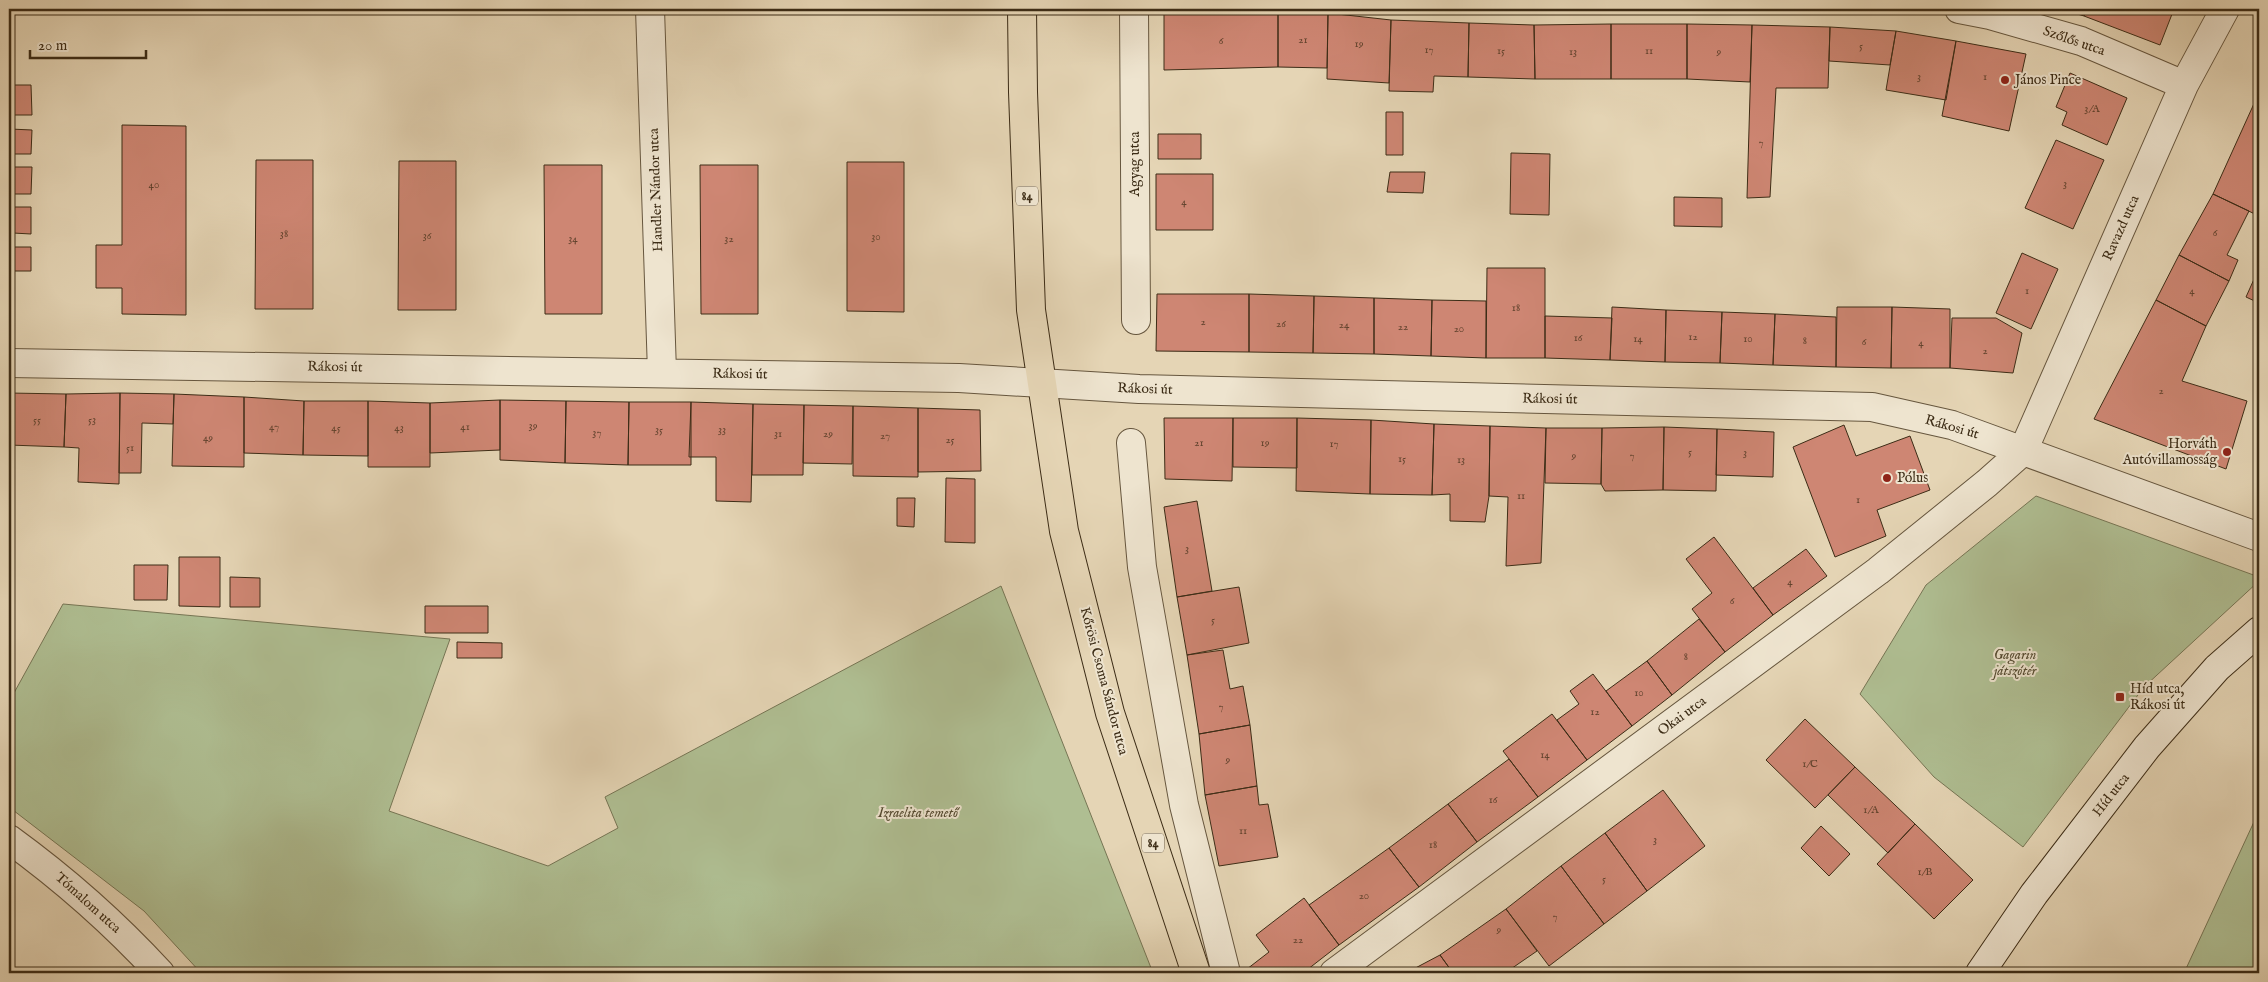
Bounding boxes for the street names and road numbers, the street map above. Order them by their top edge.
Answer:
street label: Szőlős utca [2041,22,2108,60]
street label: Handler Nándor utca [645,127,667,252]
street label: Agyag utca [1126,131,1144,198]
road number: 84 [1016,187,1038,206]
street label: Ravazd utca [2099,192,2144,264]
street label: Rákosi út [307,358,363,376]
street label: Rákosi út [712,365,768,383]
street label: Rákosi út [1117,379,1173,399]
street label: Rákosi út [1522,390,1578,408]
street label: Rákosi út [1923,411,1981,443]
street label: Kőrösi Csoma Sándor utca [1076,605,1133,758]
street label: Okai utca [1654,692,1711,740]
street label: Híd utca [2088,769,2134,820]
road number: 84 [1142,834,1164,852]
street label: Tómalom utca [51,869,125,938]

